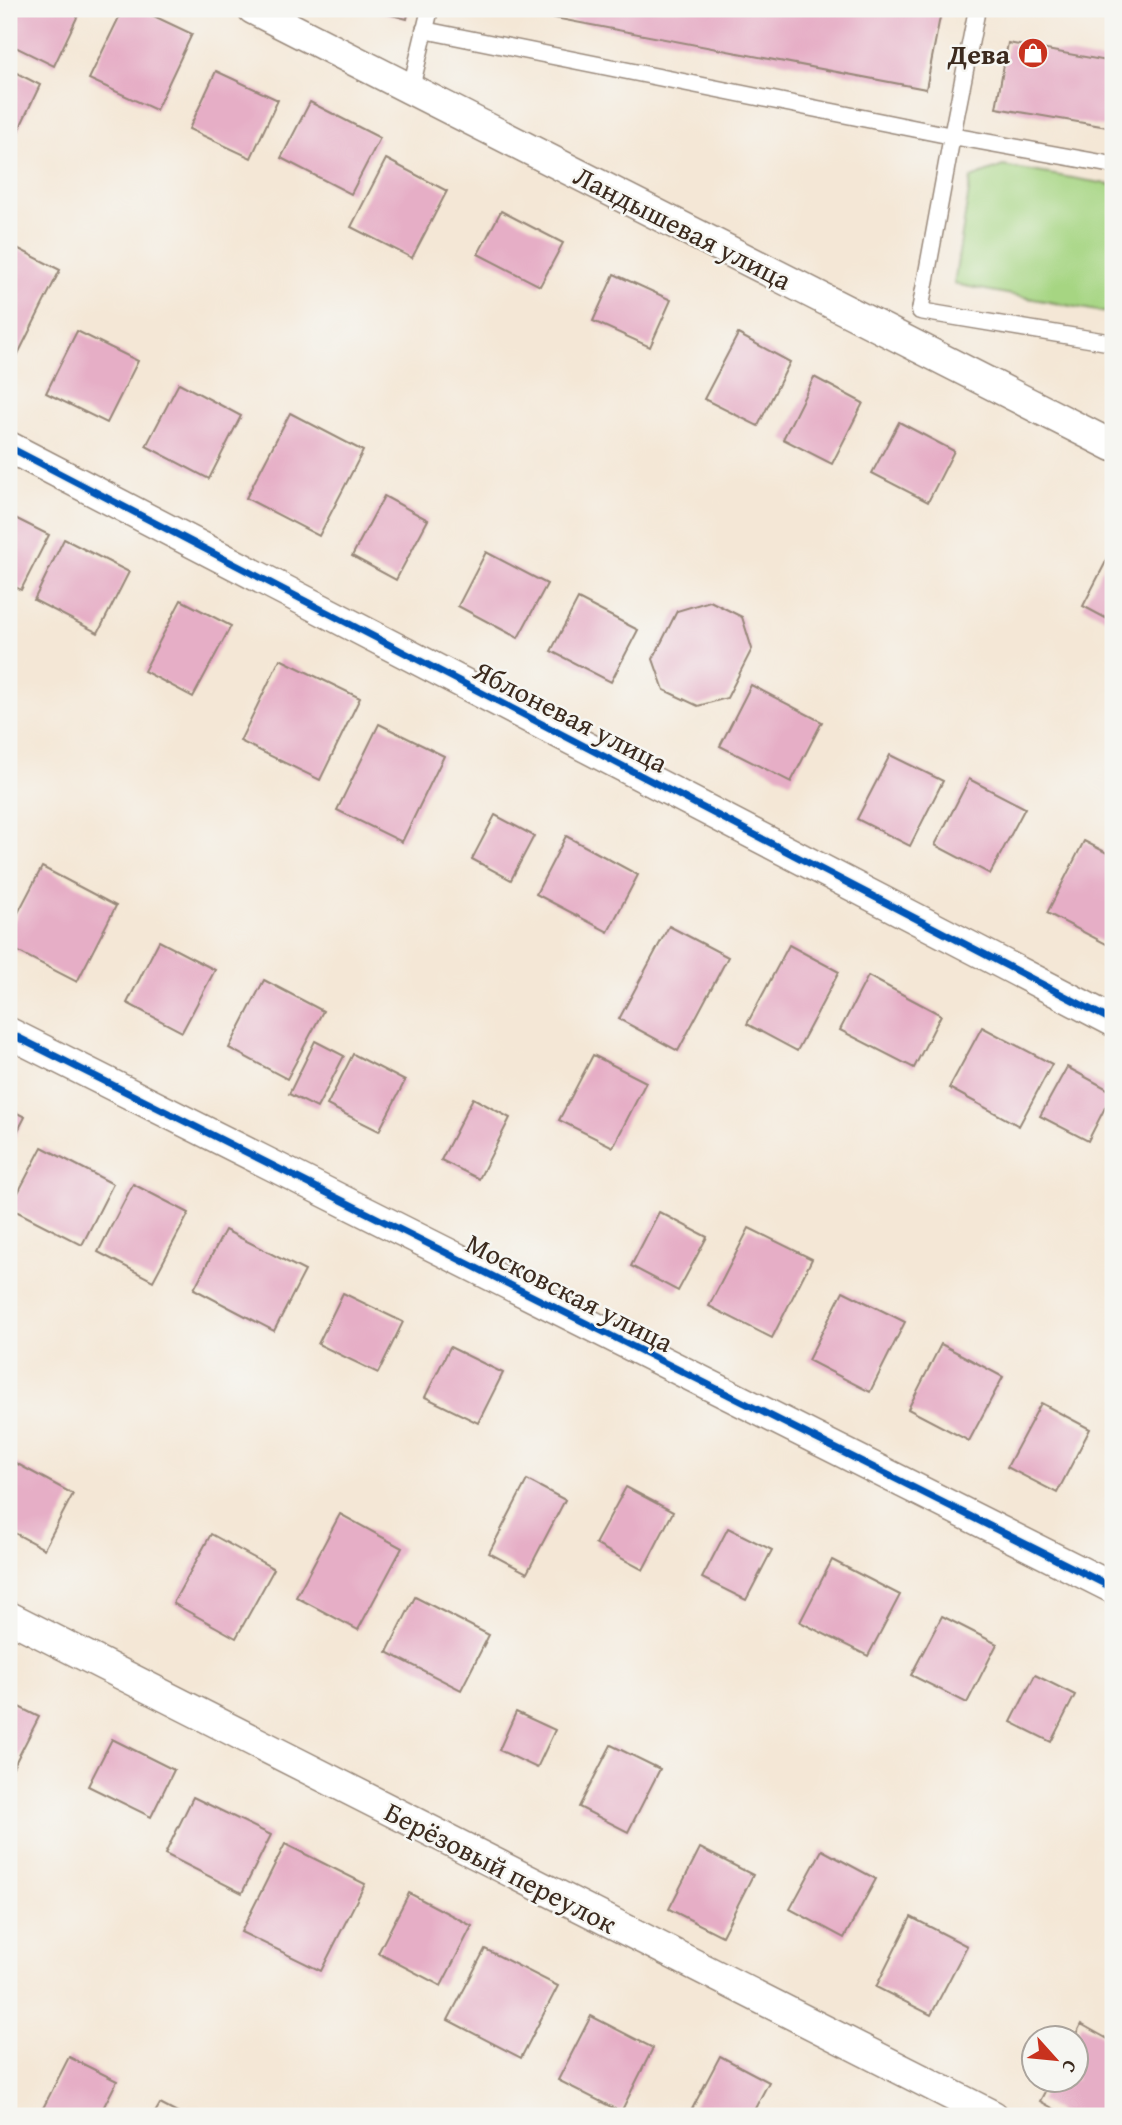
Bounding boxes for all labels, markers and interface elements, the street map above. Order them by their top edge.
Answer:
place label: Дева [947,33,1011,74]
shop icon: Дева [1016,36,1050,70]
street label: Ландышевая улица [567,154,800,300]
street label: Яблоневая улица [466,649,676,783]
street label: Московская улица [459,1222,681,1362]
street label: Берёзовый переулок [378,1791,624,1943]
north arrow [1020,2024,1090,2094]
text: С [1055,2056,1085,2078]

